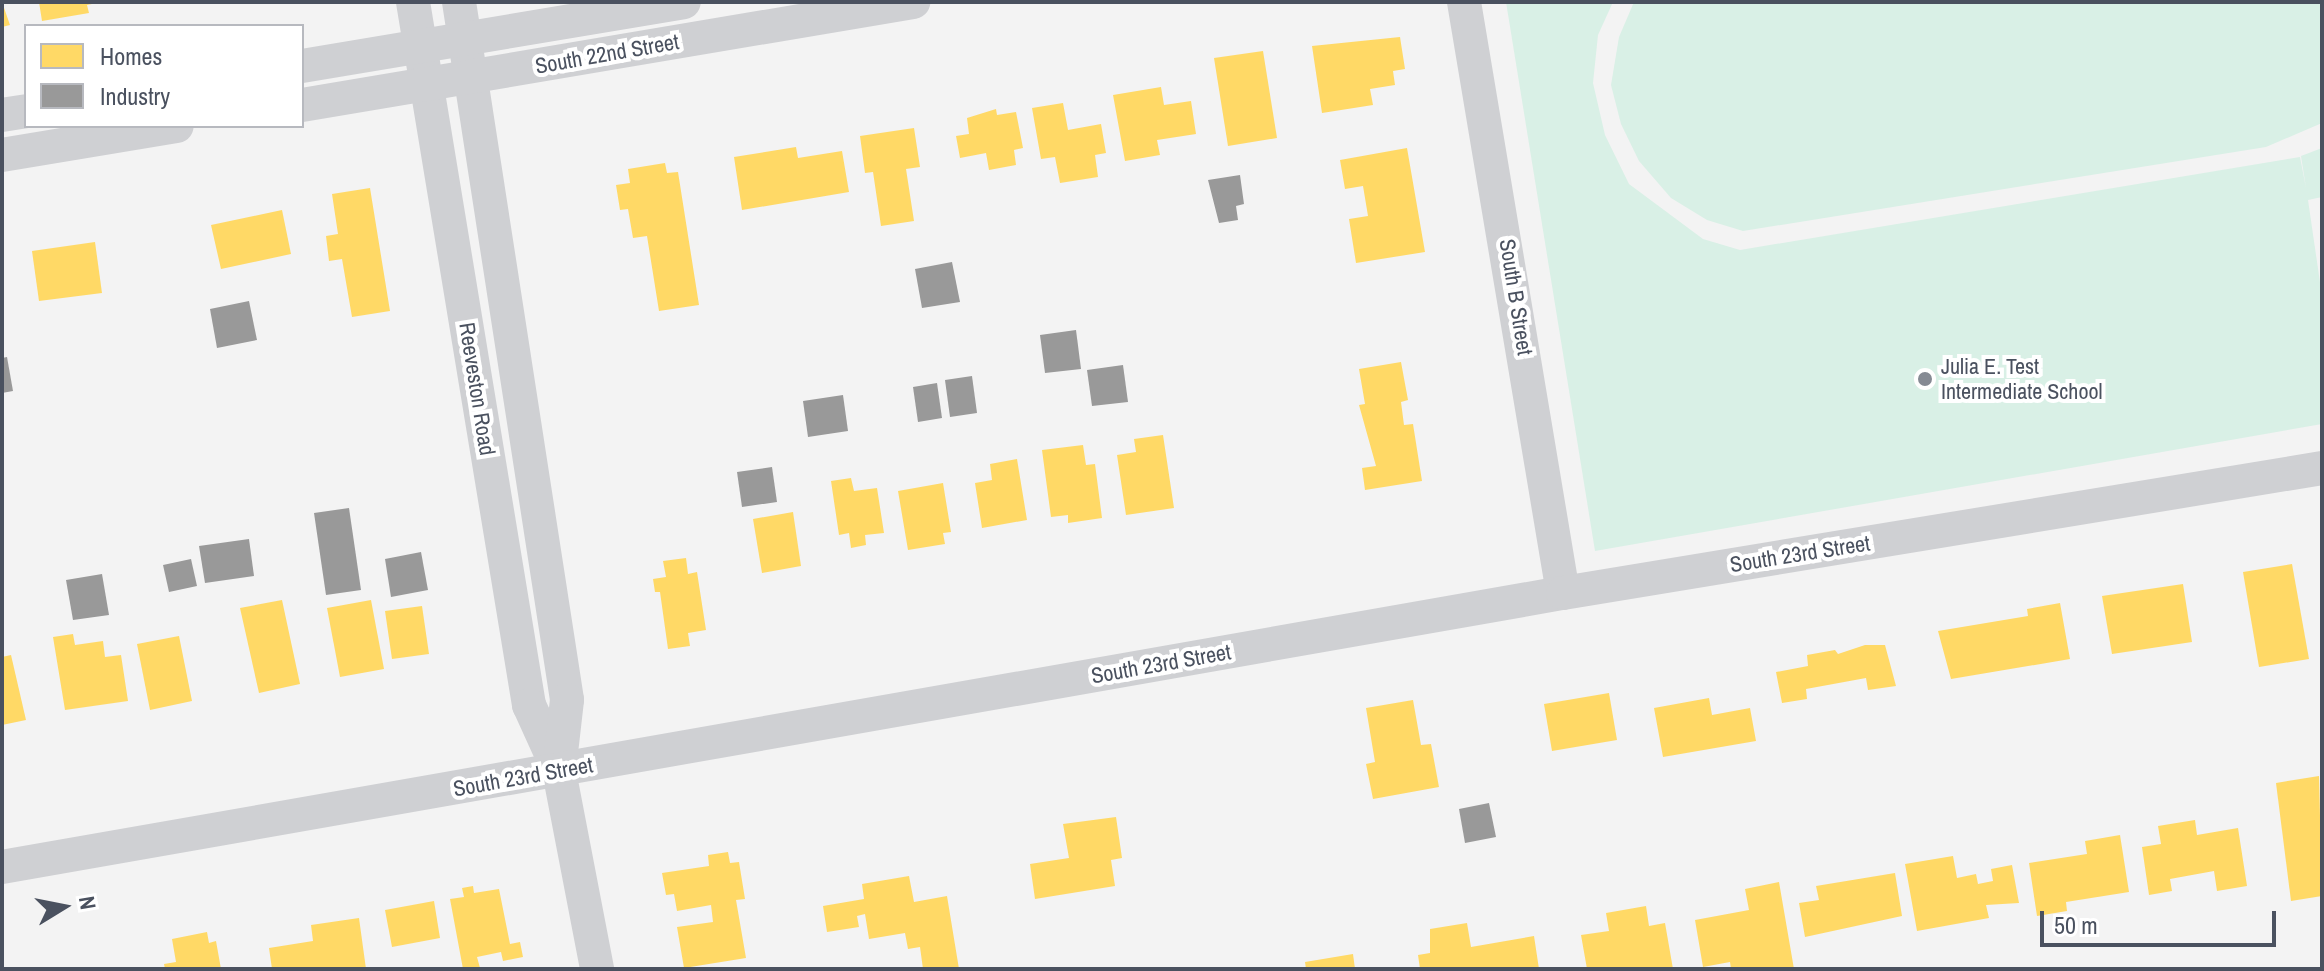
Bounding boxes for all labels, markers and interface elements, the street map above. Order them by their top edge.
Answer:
legend [24,24,304,128]
street label: South 22nd Street [533,28,681,80]
text: Homes [100,40,162,72]
text: Industry [100,80,170,112]
street label: South B Street [1494,237,1538,357]
street label: Reeveston Road [453,321,501,457]
place label: Julia E. Test Intermediate School [1941,353,2102,404]
marker: Julia E. Test Intermediate School [1916,370,1934,388]
street label: South 23rd Street [1728,530,1872,578]
street label: South 23rd Street [1089,639,1233,689]
street label: South 23rd Street [451,752,595,802]
north arrow [24,867,104,947]
text: N [72,894,104,912]
scale bar [2044,895,2280,945]
text: 50 m [2054,909,2098,941]

